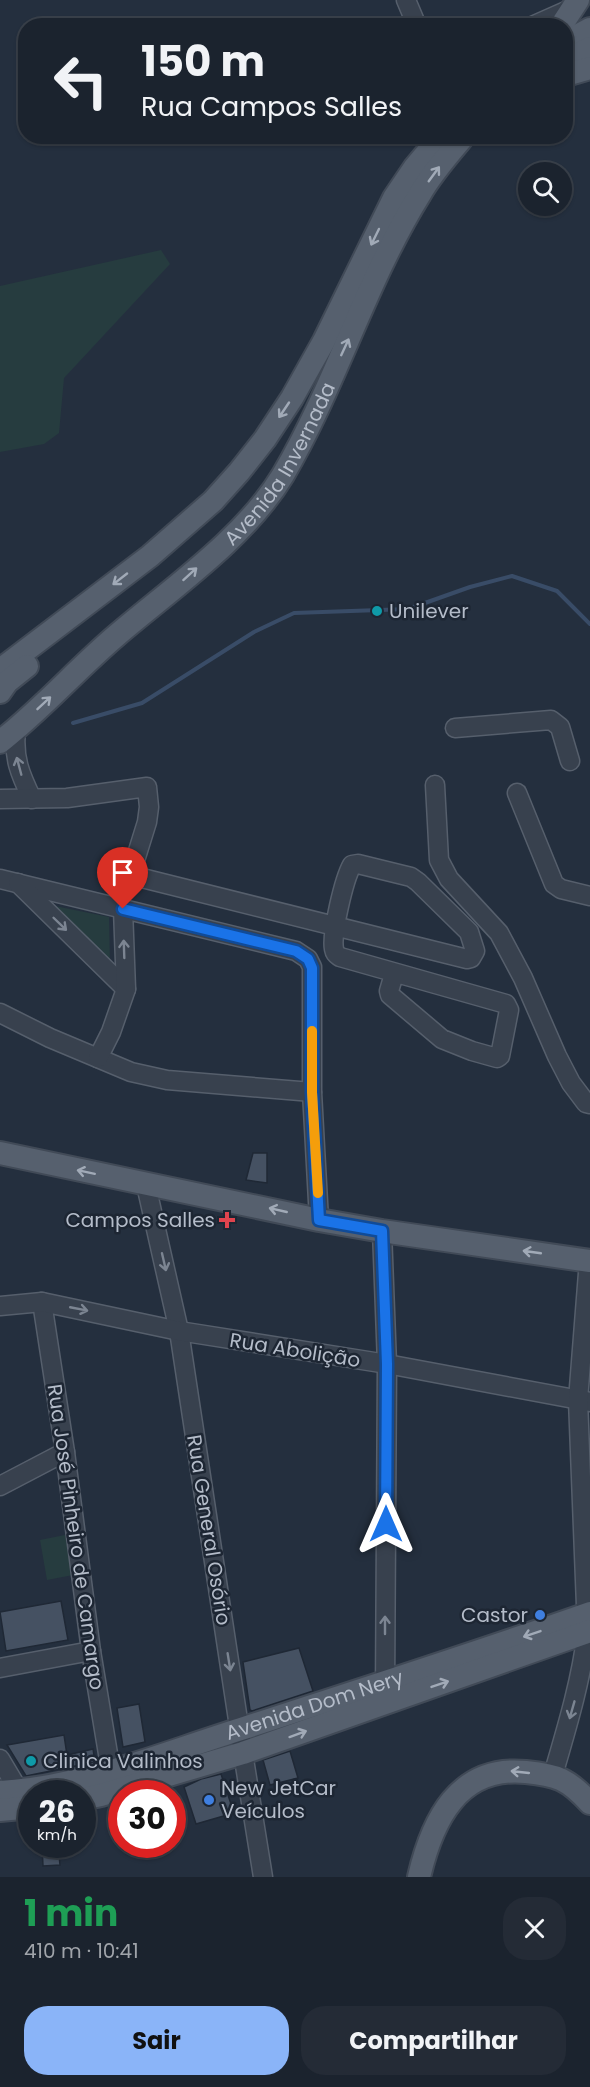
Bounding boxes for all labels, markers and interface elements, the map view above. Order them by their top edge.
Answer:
text: 150 m [141,32,265,91]
icon: left [42,42,120,120]
text: Rua Campos Salles [141,88,402,125]
map controls [518,162,572,216]
button: search [518,162,572,216]
one-way arrow [428,166,440,182]
one-way arrow [369,228,380,246]
one-way arrow [341,338,352,356]
street label: Avenida Invernada [218,378,342,552]
one-way arrow [278,401,290,418]
one-way arrow [182,567,197,581]
one-way arrow [113,573,129,585]
place label: Unilever [389,597,469,625]
marker: Unilever [370,604,384,618]
one-way arrow [36,696,51,711]
one-way arrow [12,756,24,775]
pin [97,847,148,909]
icon: arrive [106,856,139,889]
one-way arrow [52,917,67,932]
one-way arrow [119,939,130,959]
one-way arrow [77,1166,97,1177]
one-way arrow [268,1204,287,1216]
place label: Campos Salles [65,1206,215,1234]
marker: Campos Salles [220,1213,234,1227]
one-way arrow [523,1247,542,1258]
one-way arrow [158,1253,170,1272]
one-way arrow [68,1304,88,1315]
street label: Rua Abolição [228,1326,362,1374]
street label: Rua José Pinheiro de Camargo [41,1382,111,1692]
street label: Rua General Osório [180,1433,238,1627]
position arrow [354,1492,418,1556]
place label: Castor [461,1601,528,1629]
marker: Castor [533,1608,547,1622]
one-way arrow [380,1615,391,1635]
one-way arrow [523,1629,542,1640]
one-way arrow [224,1652,235,1671]
street label: Avenida Dom Nery [222,1663,407,1747]
one-way arrow [430,1677,449,1688]
one-way arrow [566,1700,577,1719]
one-way arrow [288,1727,307,1738]
place label: Clinica Valinhos [43,1747,203,1775]
marker: Clinica Valinhos [24,1754,38,1768]
one-way arrow [511,1766,531,1777]
place label: New JetCar Veículos [221,1774,336,1825]
speed limit sign: 30 [108,1780,186,1858]
text: 26 [39,1790,75,1833]
marker: New JetCar Veículos [202,1793,216,1807]
text: km/h [37,1824,77,1845]
text: 1 min [24,1888,118,1939]
button: close [503,1897,566,1960]
text: 410 m · 10:41 [24,1937,139,1965]
button: Sair [24,2006,289,2075]
button: Compartilhar [301,2006,566,2075]

